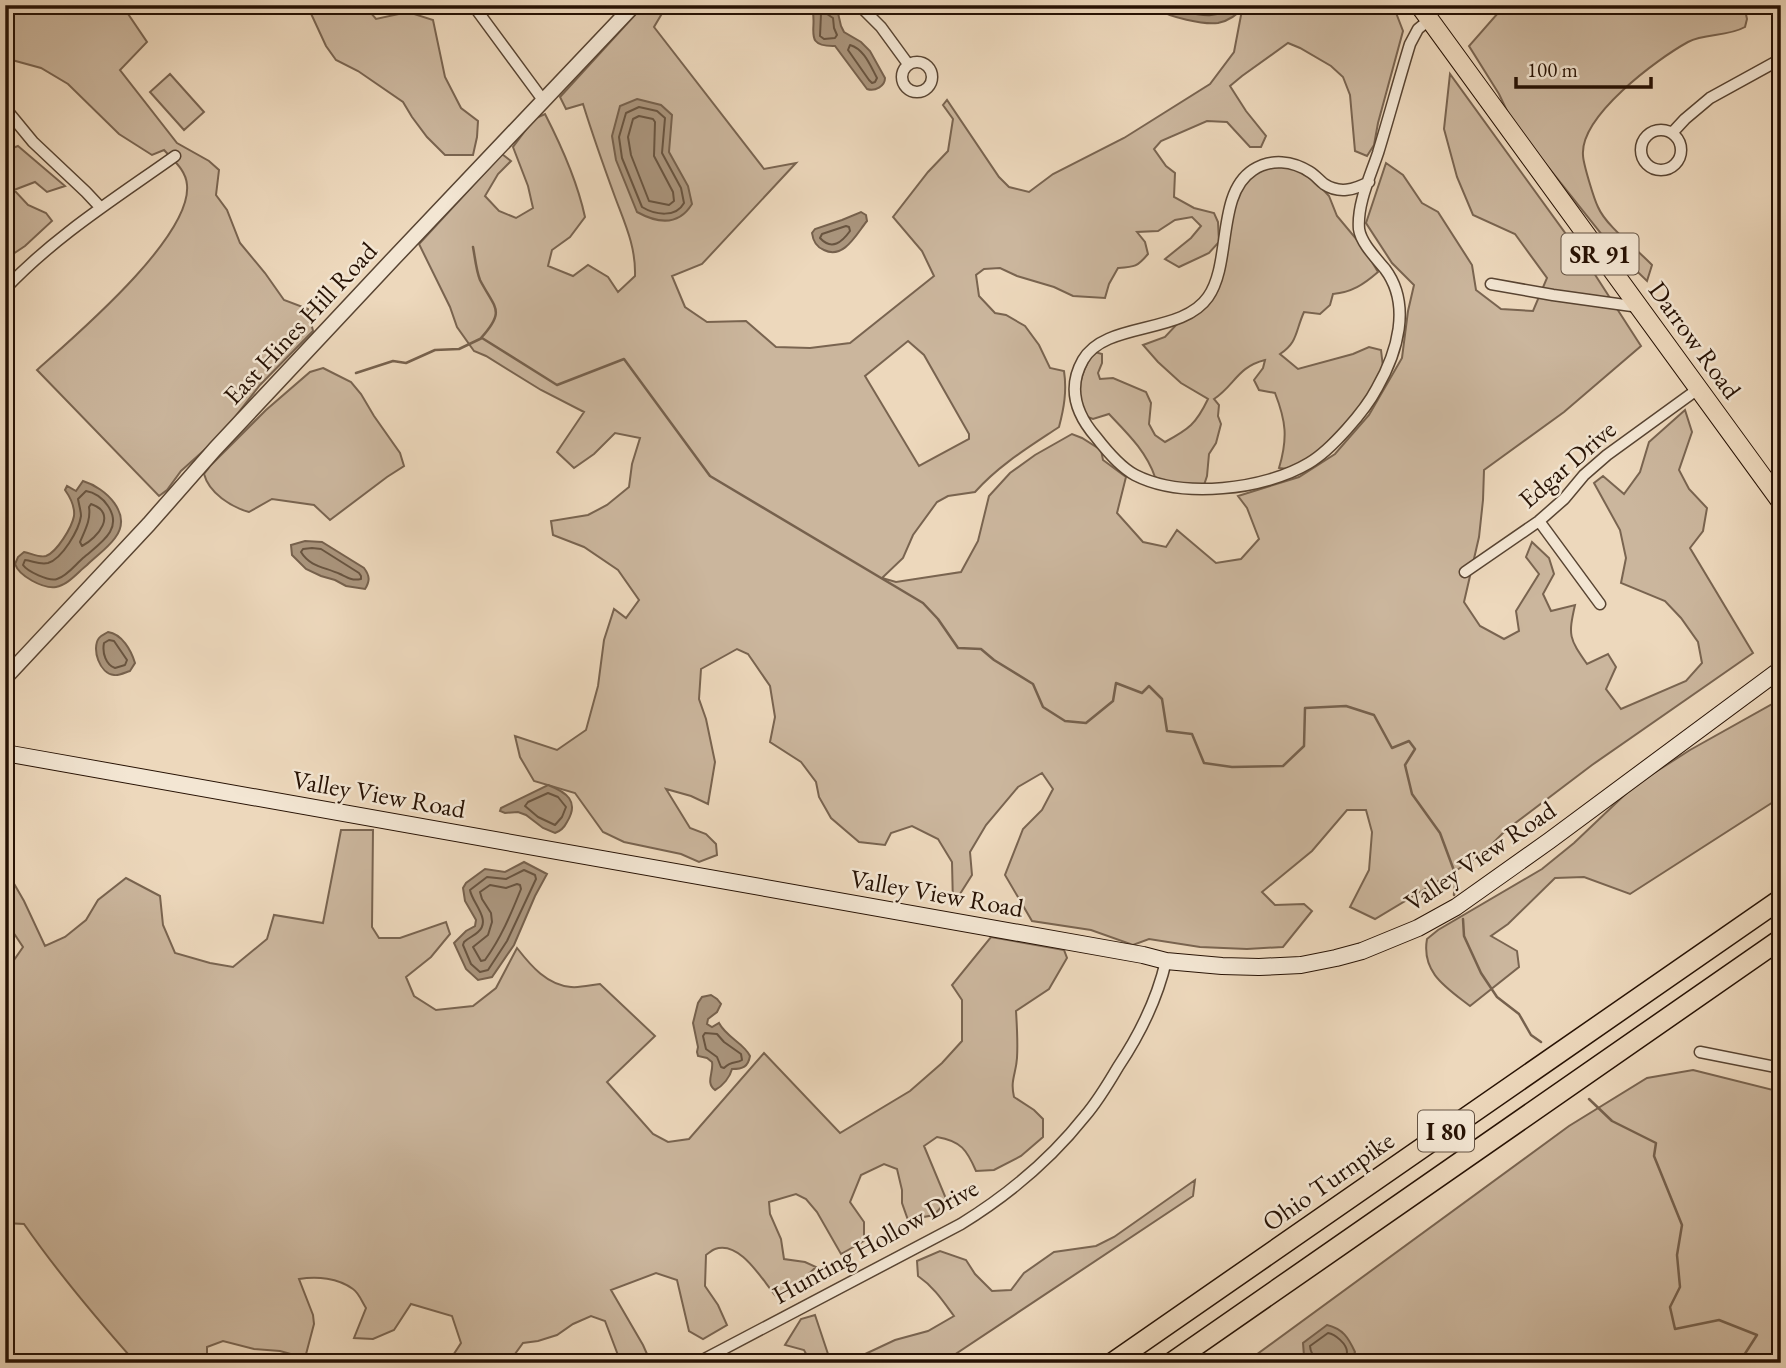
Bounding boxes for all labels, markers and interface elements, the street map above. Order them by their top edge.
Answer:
scale bar [1516,46,1651,90]
text: 100 m [1527,56,1578,83]
road number: SR 91 [1562,233,1638,274]
street label: East Hines Hill Road [216,234,385,412]
street label: Darrow Road [1641,274,1750,406]
street label: Edgar Drive [1511,412,1623,516]
street label: Valley View Road [290,762,469,826]
street label: Valley View Road [1398,792,1563,919]
street label: Valley View Road [848,861,1027,925]
road number: I 80 [1418,1111,1474,1152]
street label: Ohio Turnpike [1255,1123,1401,1239]
street label: Hunting Hollow Drive [766,1170,984,1312]

